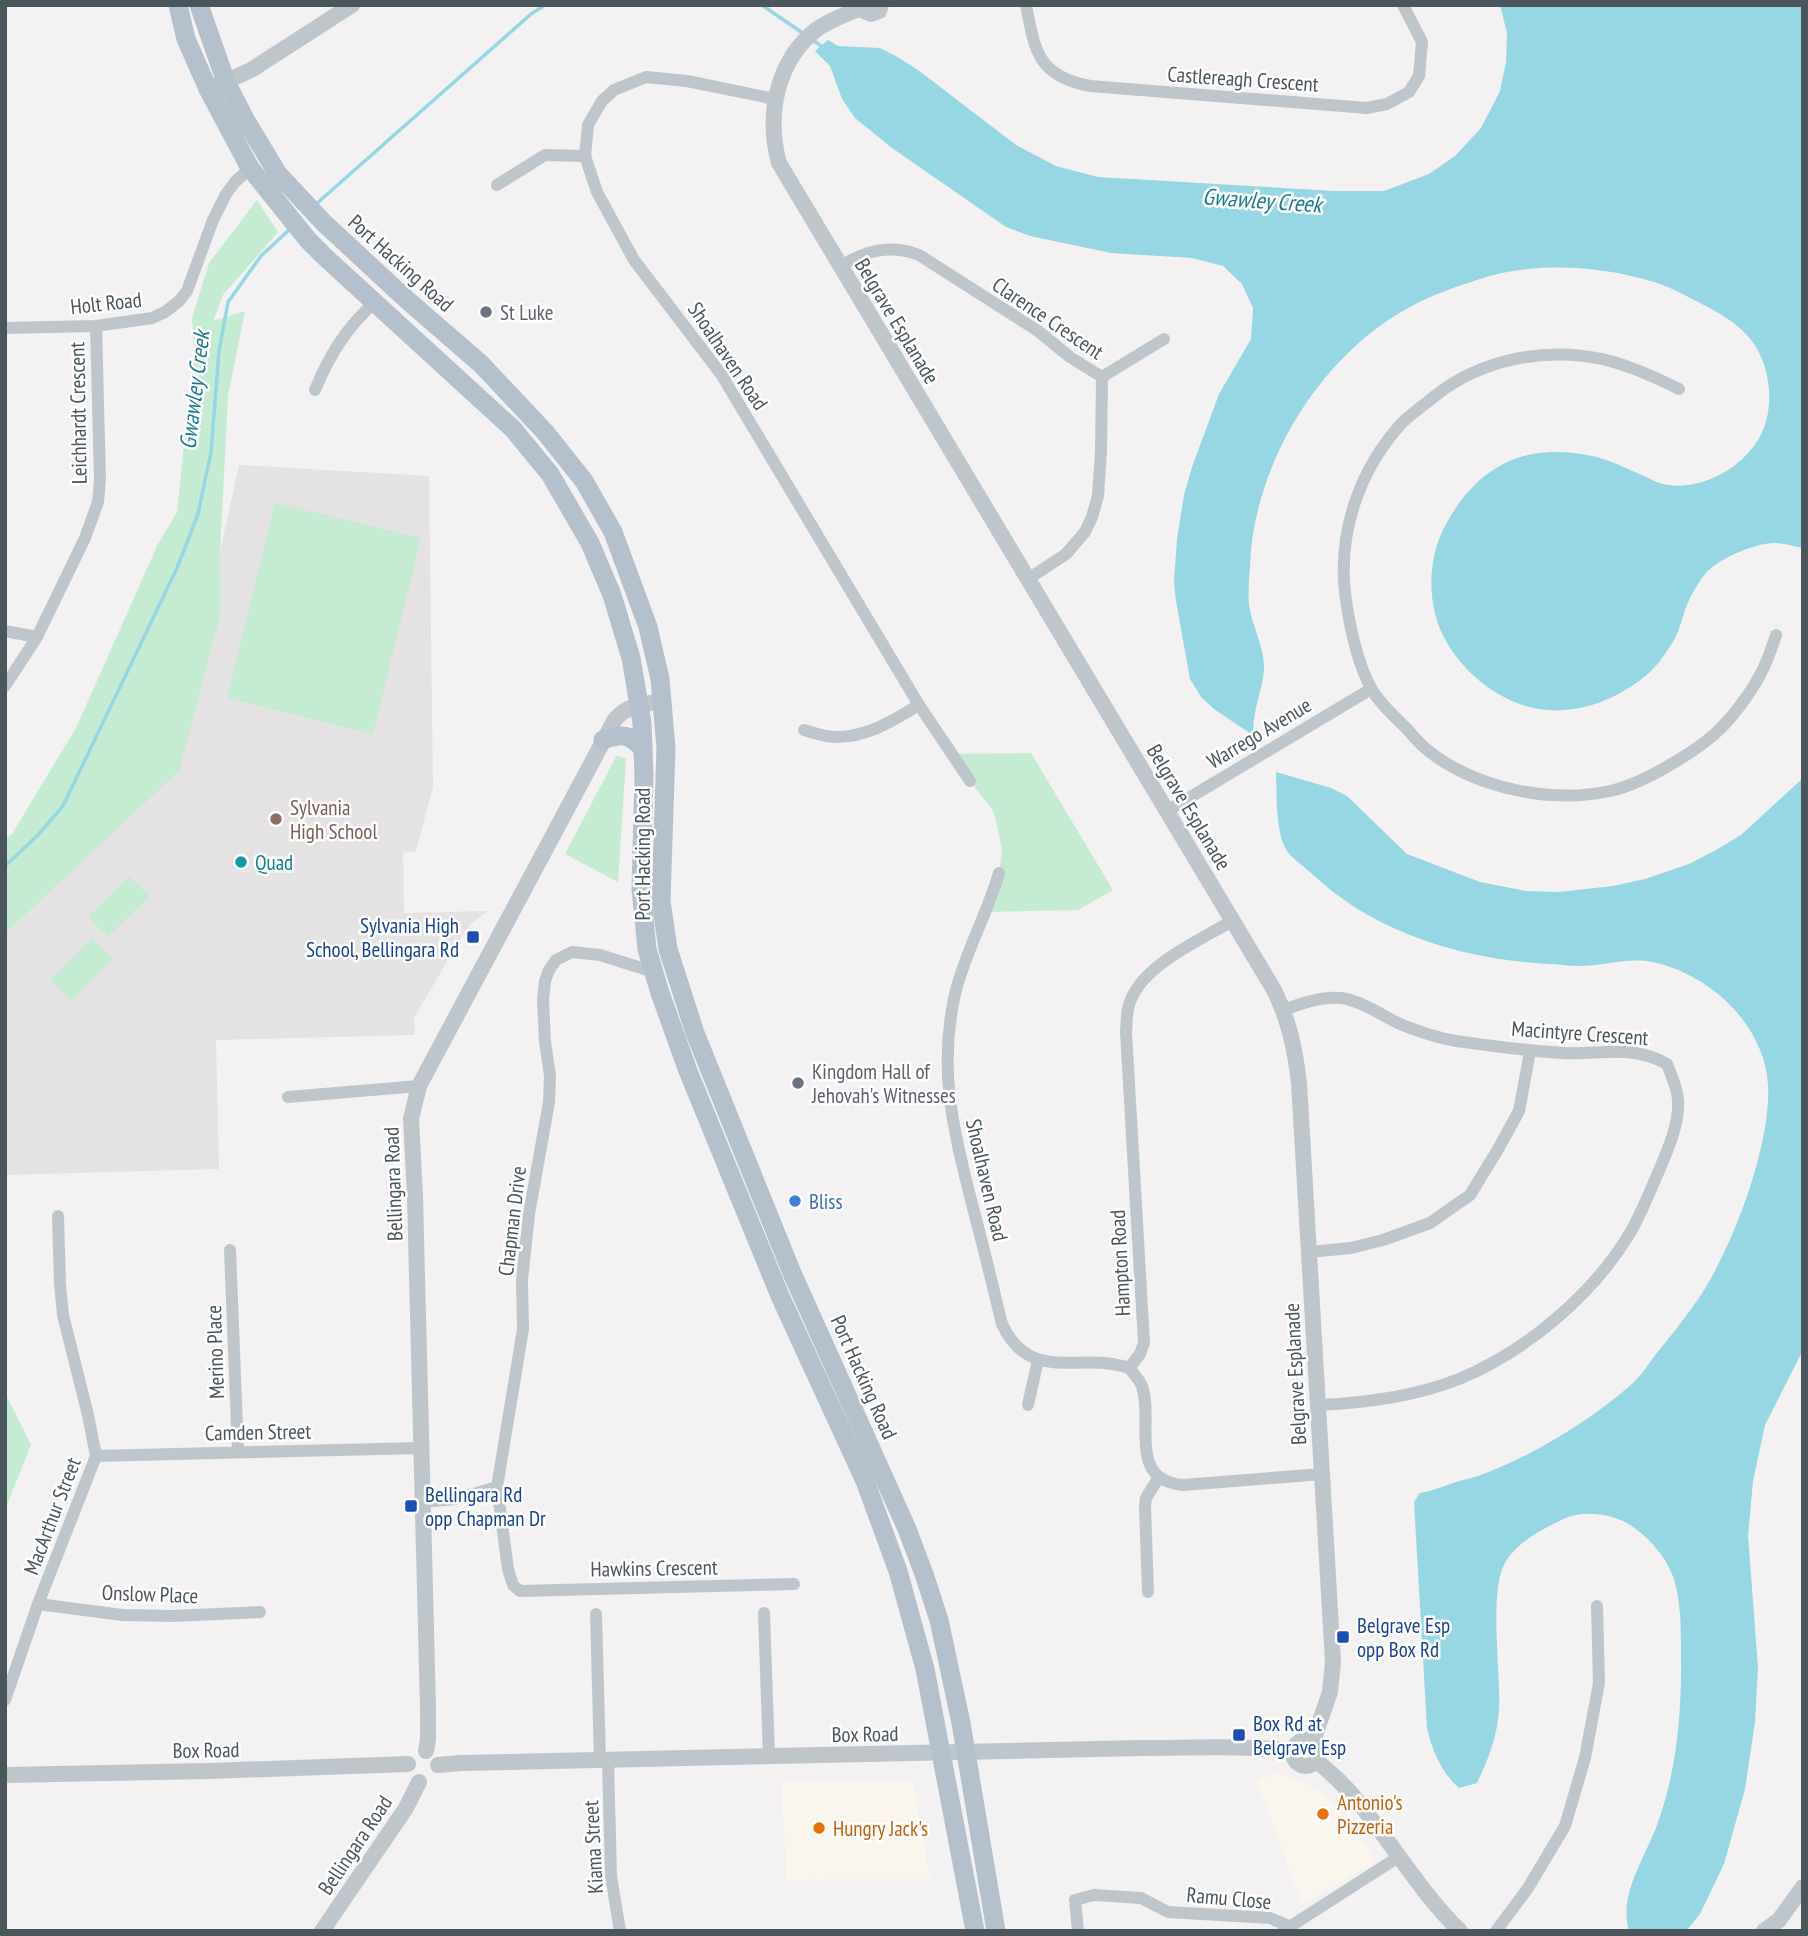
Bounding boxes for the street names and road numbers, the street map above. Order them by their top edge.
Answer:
street label: Castlereagh Crescent [1167,60,1320,98]
street label: Port Hacking Road [343,209,459,317]
street label: Belgrave Esplanade [849,253,945,389]
street label: Clarence Crescent [987,271,1109,365]
street label: Holt Road [69,286,143,320]
street label: Shoalhaven Road [682,297,774,415]
street label: Leichhardt Crescent [63,341,93,484]
street label: Warrego Avenue [1202,691,1316,775]
street label: Belgrave Esplanade [1141,739,1237,875]
street label: Port Hacking Road [629,788,656,920]
street label: Macintyre Crescent [1511,1015,1650,1051]
street label: Shoalhaven Road [960,1116,1014,1244]
street label: Bellingara Road [378,1127,408,1241]
street label: Chapman Drive [492,1165,532,1277]
street label: Hampton Road [1104,1209,1136,1317]
street label: Belgrave Esplanade [1278,1302,1312,1446]
street label: Merino Place [200,1305,230,1399]
street label: Port Hacking Road [825,1311,903,1443]
street label: Camden Street [205,1418,312,1446]
street label: MacArthur Street [17,1453,87,1578]
street label: Hawkins Crescent [590,1553,718,1583]
street label: Onslow Place [101,1579,199,1609]
street label: Box Road [831,1720,899,1748]
street label: Box Road [172,1736,240,1764]
street label: Bellingara Road [312,1790,398,1900]
street label: Kiama Street [577,1799,609,1894]
street label: Ramu Close [1185,1881,1273,1915]

